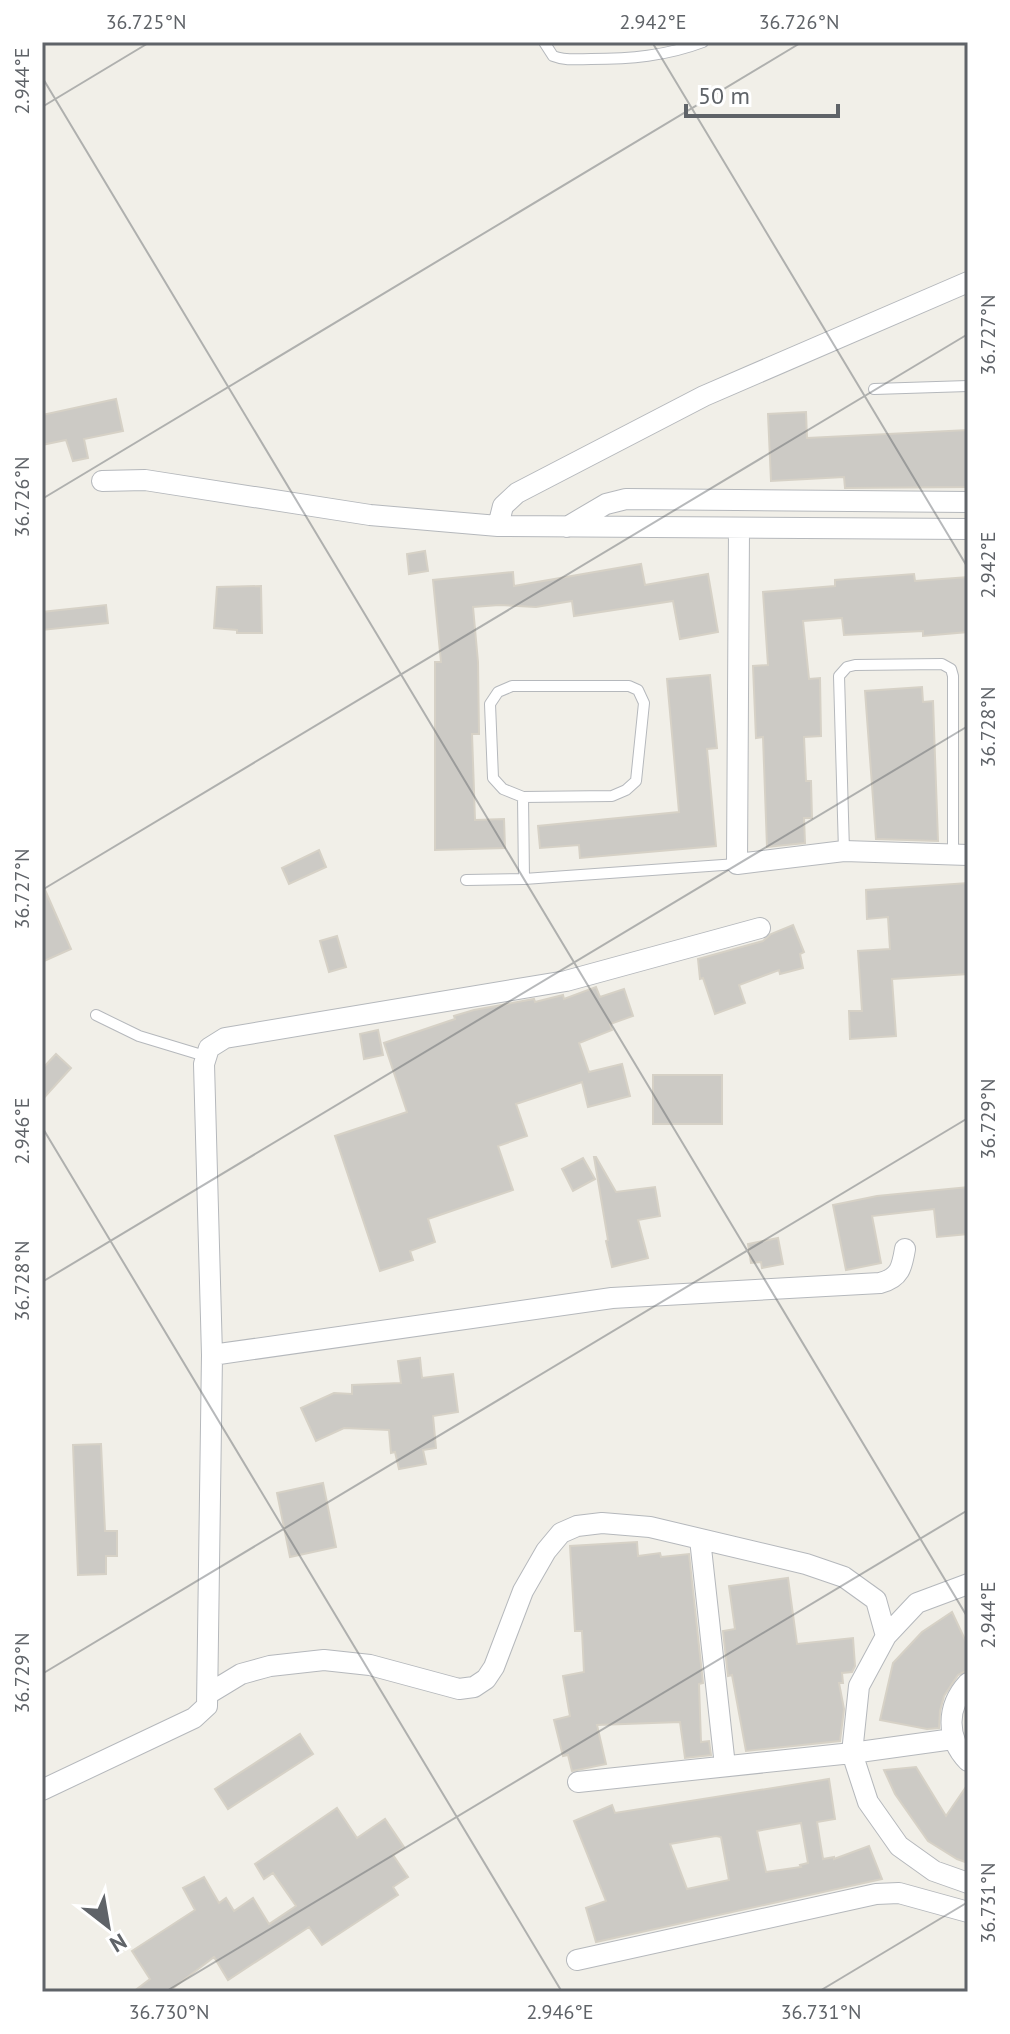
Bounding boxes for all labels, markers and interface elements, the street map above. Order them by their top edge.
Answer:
text: 36.725°N [106,9,186,35]
text: 2.942°E [619,9,687,35]
text: 36.726°N [759,9,839,35]
text: 2.944°E [9,47,35,115]
scale bar [686,68,838,118]
text: 50 m [698,80,750,111]
text: 36.727°N [975,295,1001,375]
text: 36.726°N [9,457,35,537]
text: 2.942°E [975,531,1001,599]
text: 36.728°N [975,687,1001,767]
text: 36.727°N [9,849,35,929]
text: 36.729°N [975,1079,1001,1159]
text: 2.946°E [9,1097,35,1165]
text: 36.728°N [9,1241,35,1321]
text: 2.944°E [975,1581,1001,1649]
text: 36.729°N [9,1633,35,1713]
text: 36.731°N [975,1863,1001,1943]
north arrow [68,1886,148,1966]
text: N [105,1927,132,1959]
text: 36.730°N [129,1999,209,2025]
text: 2.946°E [526,1999,594,2025]
text: 36.731°N [781,1999,861,2025]

